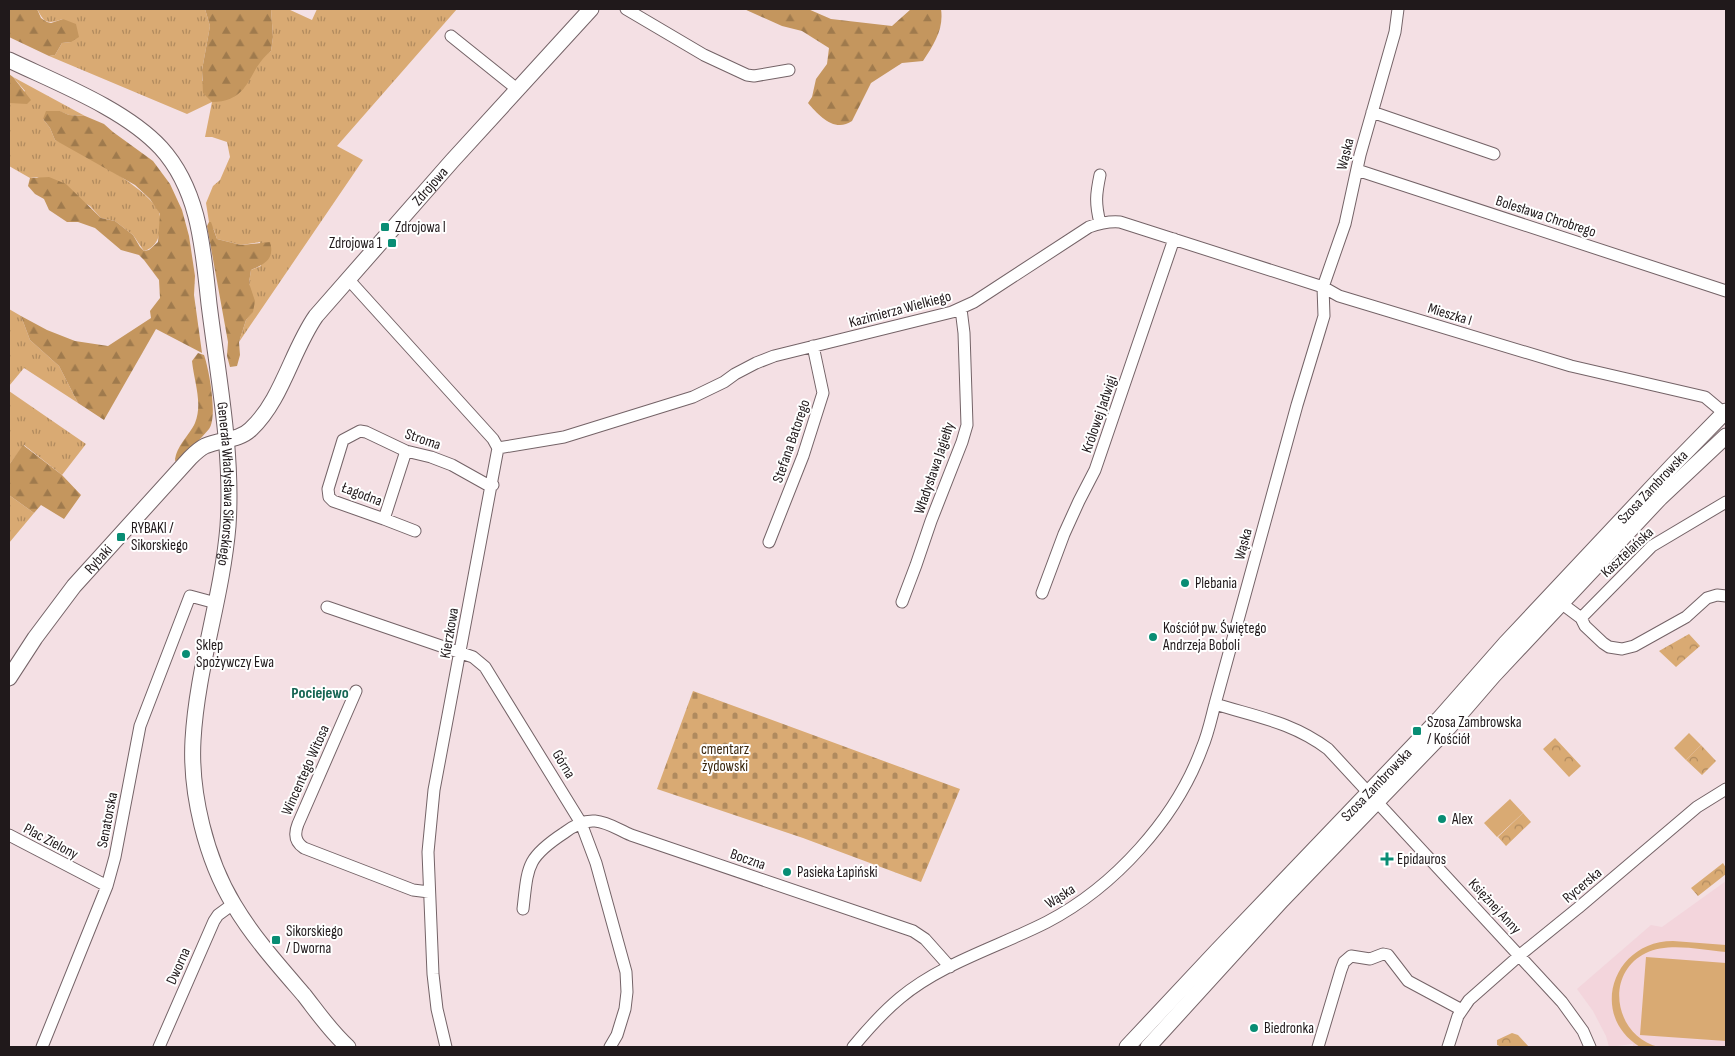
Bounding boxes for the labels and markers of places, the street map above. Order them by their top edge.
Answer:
place label: Zdrojowa I [395,218,446,237]
marker: Zdrojowa I [379,221,391,233]
place label: Zdrojowa 1 [329,234,383,253]
marker: Zdrojowa 1 [386,237,398,249]
place label: RYBAKI / Sikorskiego [131,519,188,555]
marker: RYBAKI / Sikorskiego [115,531,127,543]
place label: Plebania [1195,574,1237,593]
marker: Plebania [1179,577,1191,589]
place label: Kościół pw. Świętego Andrzeja Boboli [1162,619,1267,655]
marker: Kościół pw. Świętego Andrzeja Boboli [1147,631,1159,643]
place label: Sklep Spożywczy Ewa [196,636,274,672]
marker: Sklep Spożywczy Ewa [180,648,192,660]
place label: Szosa Zambrowska / Kościół [1427,713,1522,749]
marker: Szosa Zambrowska / Kościół [1411,725,1423,737]
place label: Alex [1451,810,1473,829]
marker: Alex [1436,813,1448,825]
place label: Epidauros [1397,850,1446,869]
marker: Epidauros [1381,853,1393,865]
place label: Pasieka Łapiński [797,863,878,882]
marker: Pasieka Łapiński [781,866,793,878]
place label: Sikorskiego / Dworna [286,922,343,958]
marker: Sikorskiego / Dworna [270,934,282,946]
place label: Biedronka [1264,1019,1314,1038]
marker: Biedronka [1248,1022,1260,1034]

